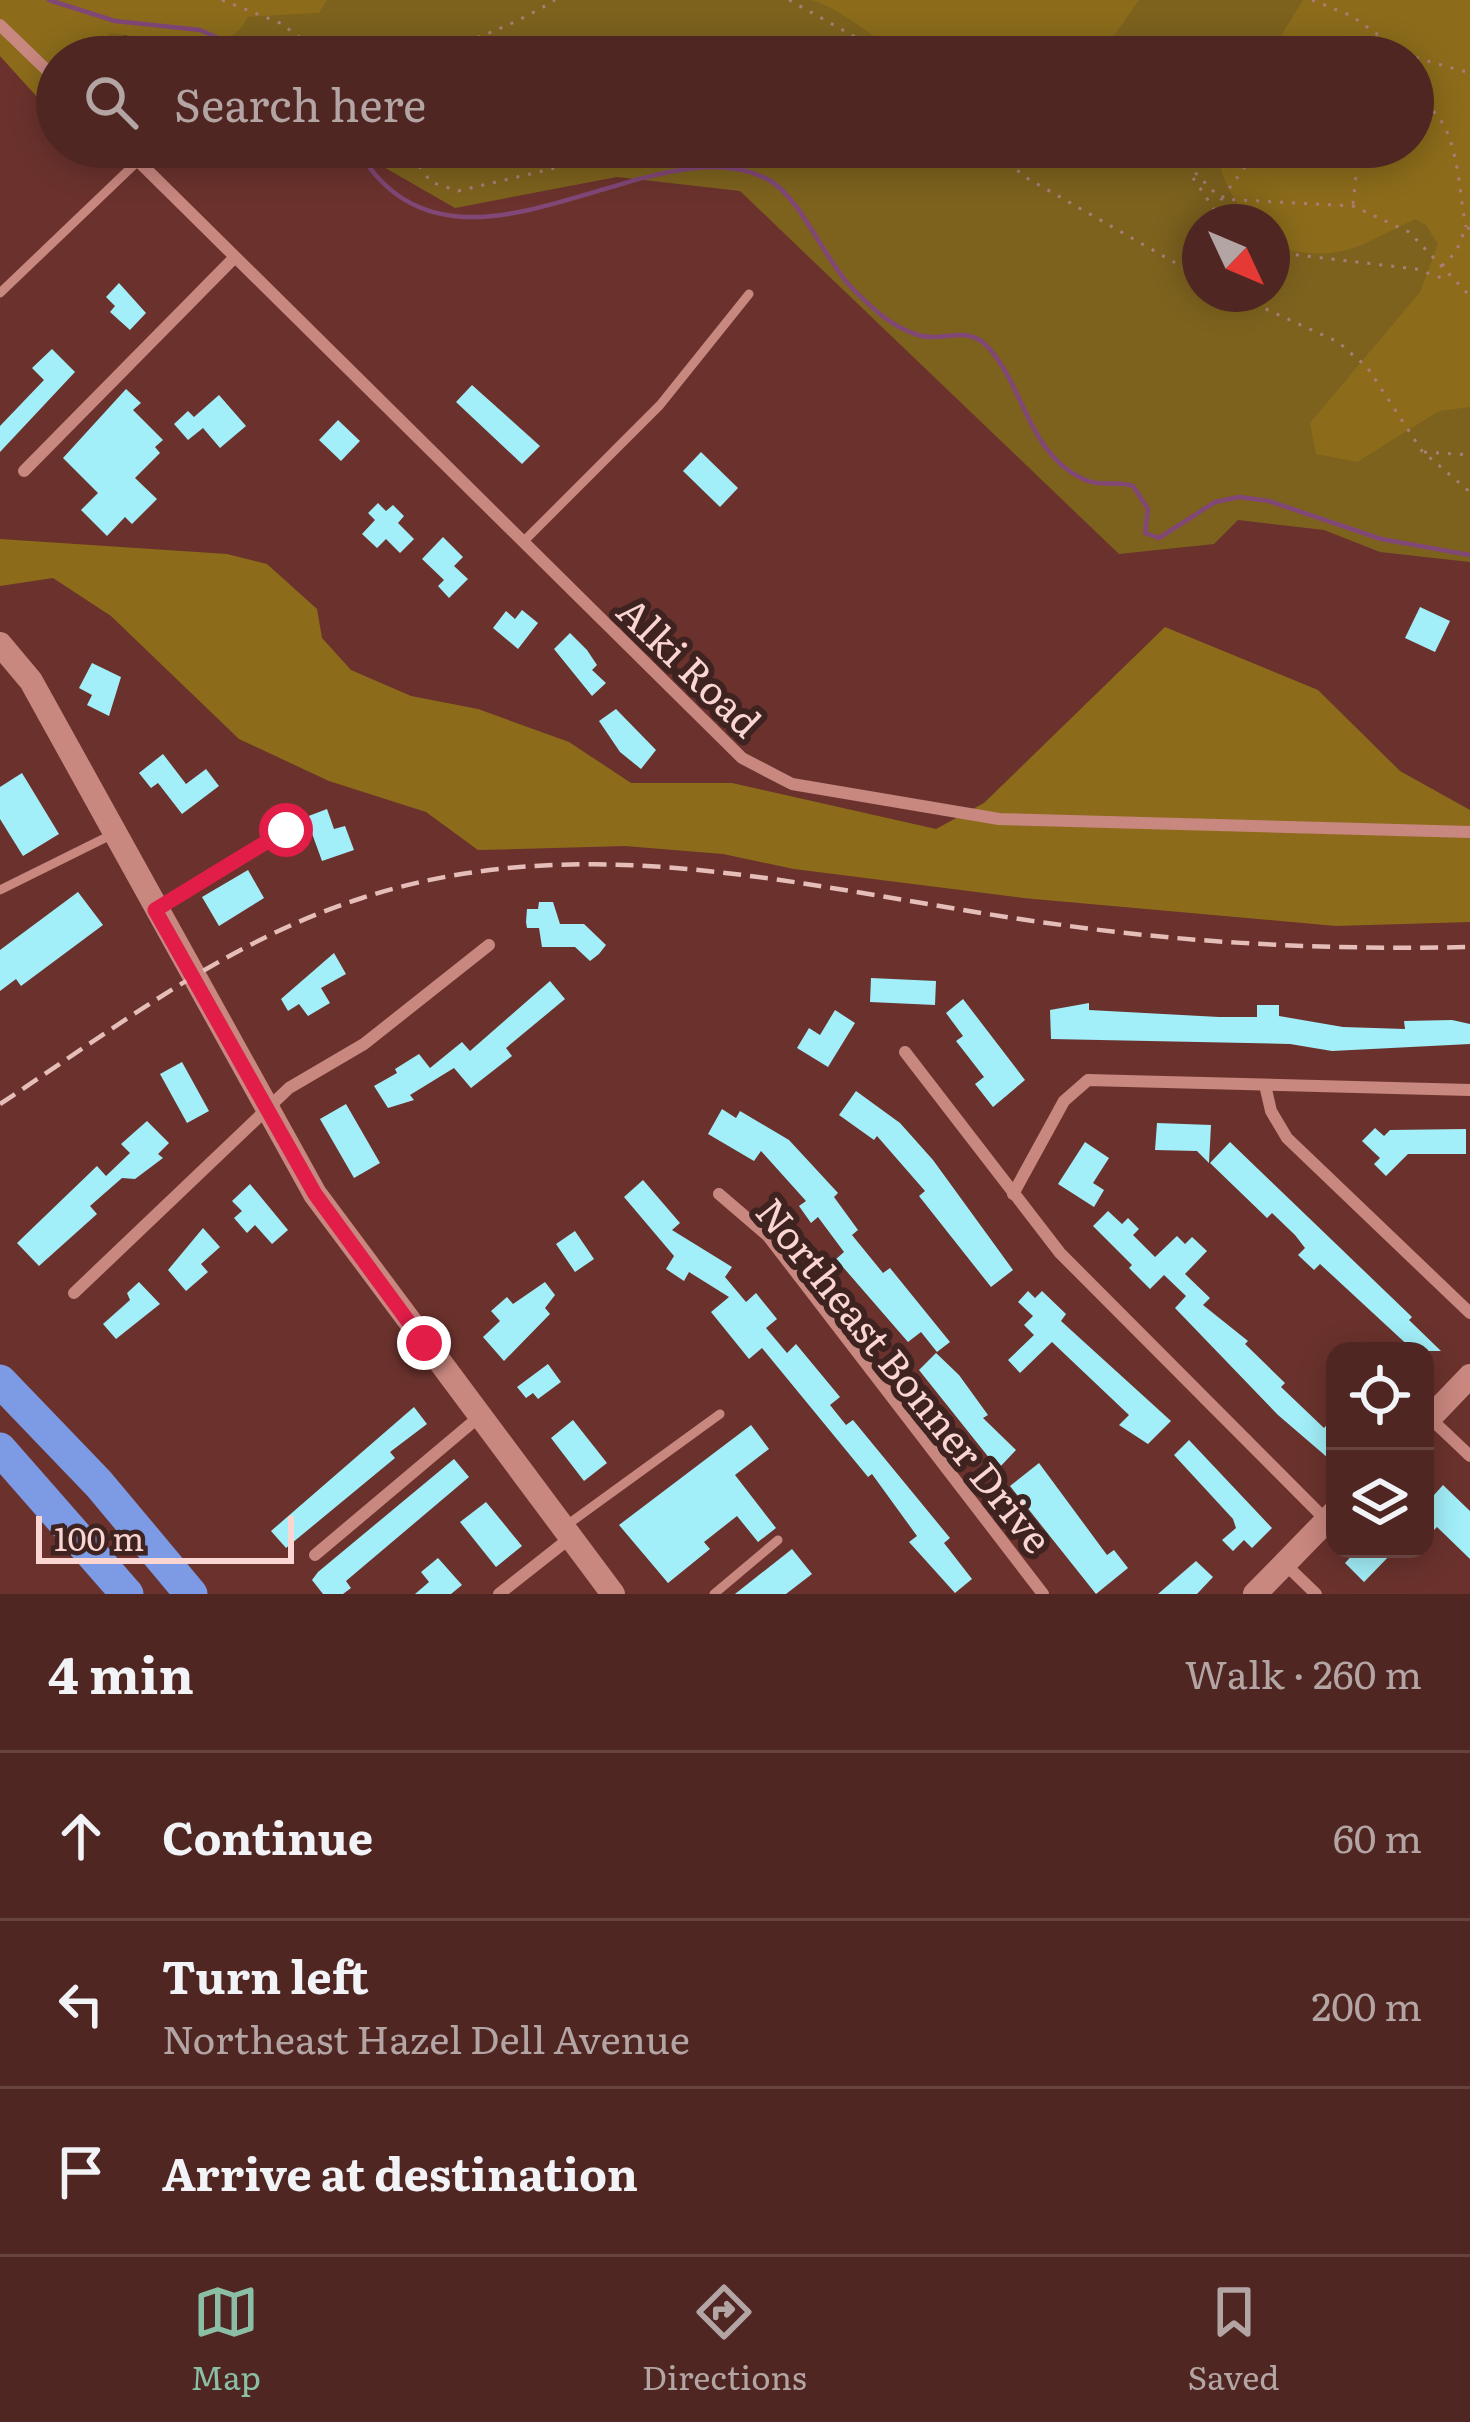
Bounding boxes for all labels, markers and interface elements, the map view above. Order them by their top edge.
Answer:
search box [36,36,1434,168]
icon: search [78,69,144,135]
text: Search here [174,69,426,136]
north arrow [1182,204,1290,312]
street label: Alki Road [606,581,776,749]
route start [259,803,313,857]
street label: Northeast Bonner Drive [744,1184,1068,1564]
route end [397,1316,451,1370]
map controls [1326,1342,1434,1558]
button: locate [1326,1342,1434,1450]
button: layers [1326,1450,1434,1558]
scale bar [36,1510,294,1563]
text: 100 m [54,1512,144,1561]
text: 4 min [48,1634,194,1710]
text: Walk · 260 m [1185,1643,1422,1701]
text: Continue [162,1802,373,1869]
icon: ahead [48,1803,114,1869]
text: 60 m [1333,1807,1422,1865]
text: Turn left [162,1941,369,2008]
icon: left [48,1971,114,2037]
text: 200 m [1312,1975,1422,2033]
text: Northeast Hazel Dell Avenue [162,2008,690,2066]
text: Arrive at destination [162,2138,638,2205]
icon: arrive [48,2139,114,2205]
tab: Map [190,2279,261,2400]
tab: Directions [642,2279,807,2400]
tab: Saved [1188,2279,1280,2400]

